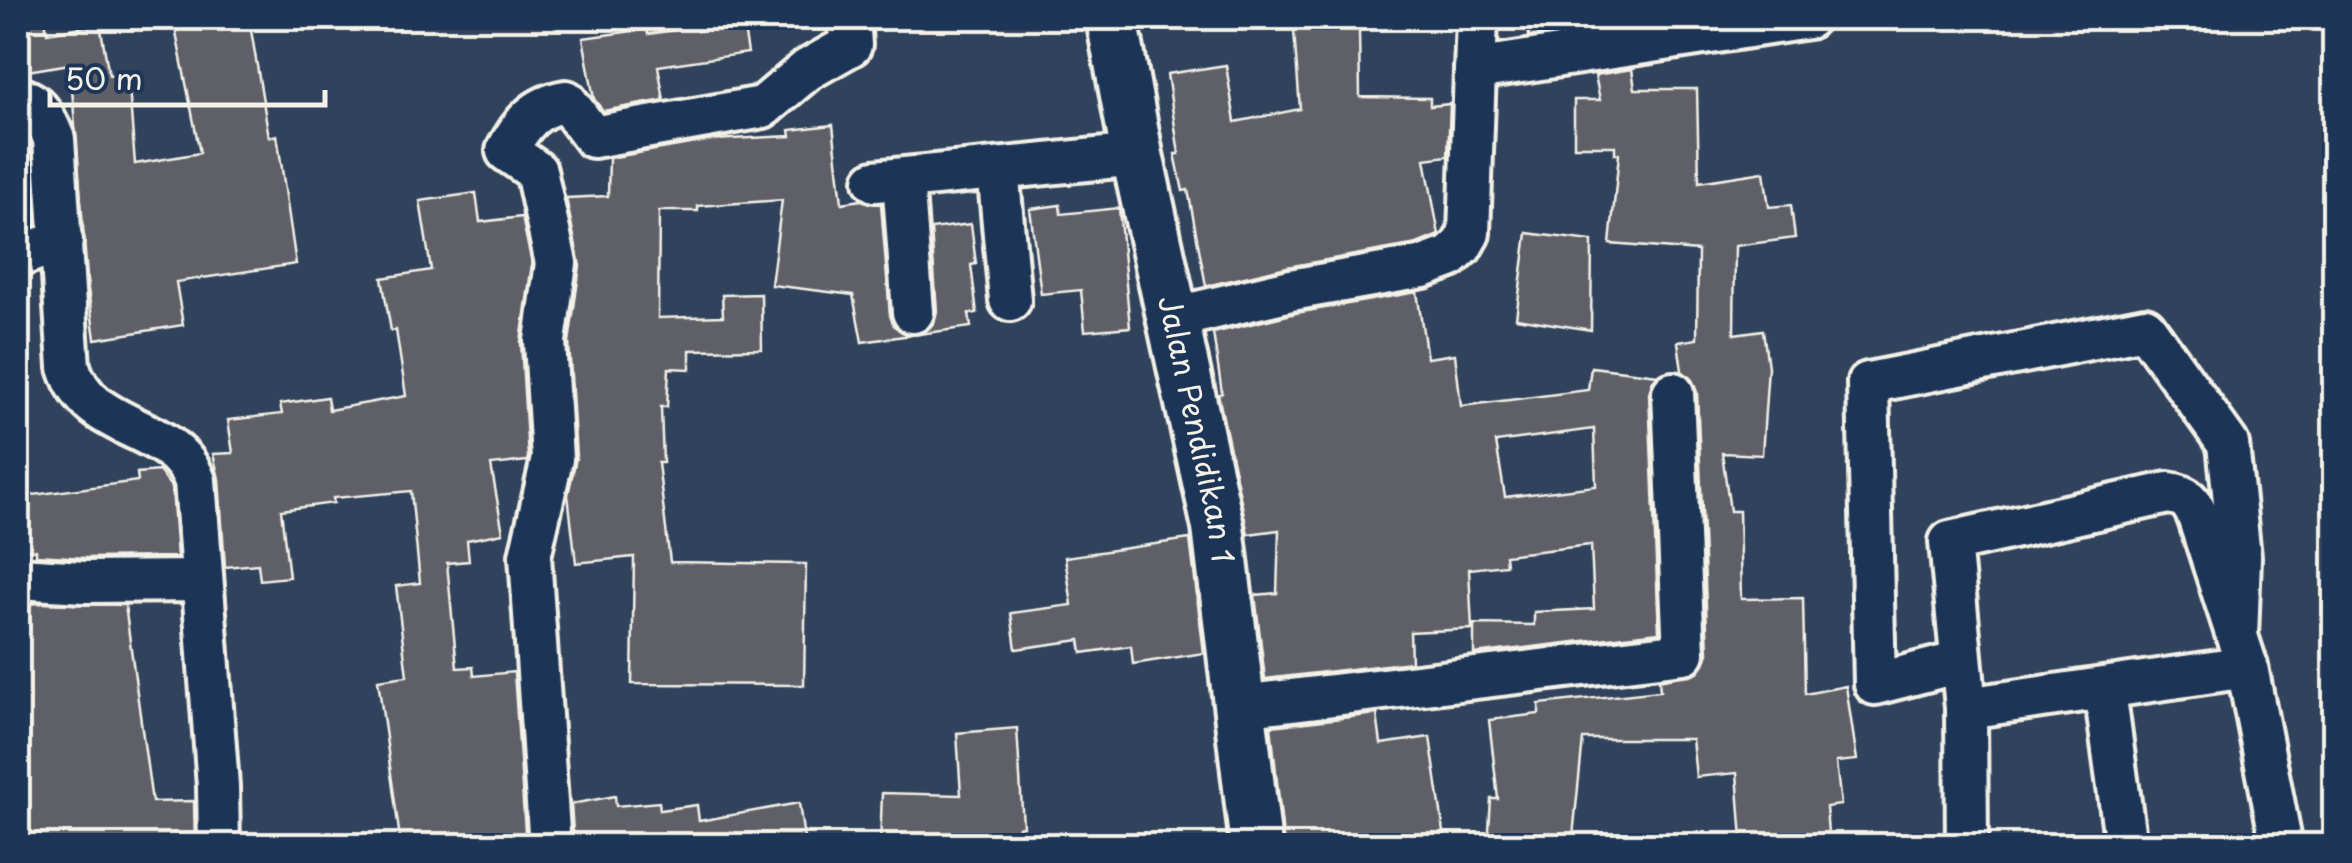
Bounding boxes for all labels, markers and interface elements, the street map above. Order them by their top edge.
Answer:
scale bar [50,45,325,107]
text: 50 m [65,55,143,100]
street label: Jalan Pendidikan 1 [1148,291,1247,565]

